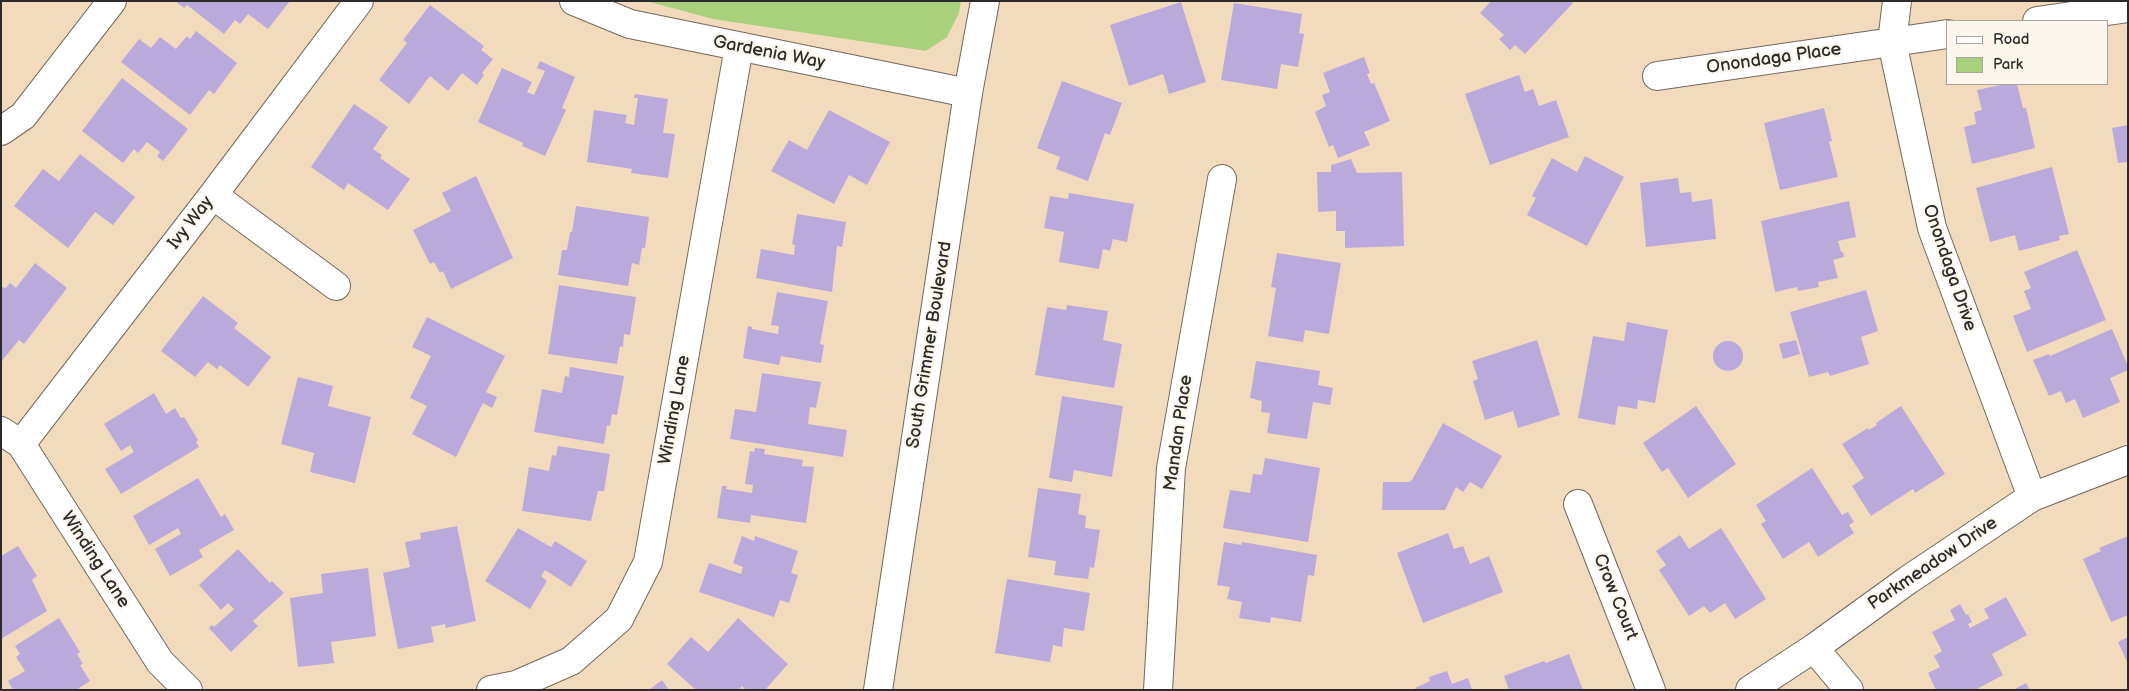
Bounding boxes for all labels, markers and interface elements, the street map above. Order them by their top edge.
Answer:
legend [1946,20,2109,85]
text: Road [1993,30,2029,49]
street label: Gardenia Way [711,32,827,74]
street label: Onondaga Place [1705,39,1843,79]
text: Park [1993,55,2023,74]
street label: Ivy Way [164,192,218,254]
street label: Onondaga Drive [1917,202,1981,334]
street label: South Grimmer Boulevard [903,240,957,450]
street label: Winding Lane [655,354,695,466]
street label: Mandan Place [1160,374,1198,492]
street label: Winding Lane [56,508,134,612]
street label: Parkmeadow Drive [1864,513,2002,615]
street label: Crow Court [1588,551,1642,643]

